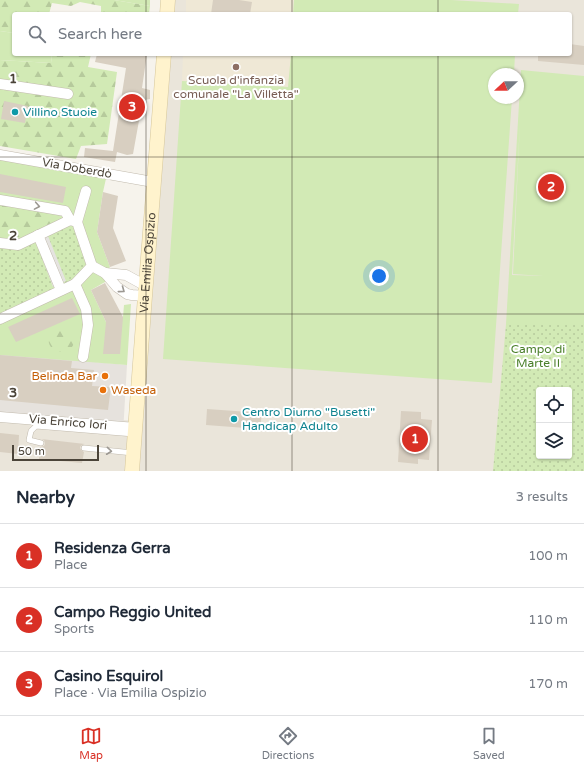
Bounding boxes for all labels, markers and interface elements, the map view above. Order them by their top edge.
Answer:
search box [12,12,572,56]
icon: search [26,23,48,45]
text: Search here [58,25,142,43]
marker: Scuola d'infanzia comunale "La Villetta" [231,62,241,72]
north arrow [488,68,524,104]
text: 1 [9,71,17,87]
place label: Scuola d'infanzia comunale "La Villetta" [173,73,299,101]
pin: 3 [119,92,145,122]
place label: Villino Stuoie [23,105,97,119]
marker: Villino Stuoie [10,107,20,117]
street label: Via Doberdò [41,155,113,181]
pin: 2 [538,172,564,202]
one-way arrow [34,202,40,210]
street label: Via Emilia Ospizio [137,212,159,313]
text: 2 [9,228,17,244]
your location [369,266,389,286]
one-way arrow [118,285,125,292]
park label: Campo di Marte II [511,342,565,370]
place label: Belinda Bar [32,369,97,383]
marker: Belinda Bar [100,371,110,381]
place label: Waseda [111,383,156,397]
text: 3 [9,385,17,401]
marker: Waseda [98,385,108,395]
map controls [536,387,572,459]
button: locate [536,387,572,423]
place label: Centro Diurno "Busetti" Handicap Adulto [242,405,375,433]
street label: Via Enrico Iori [28,412,108,432]
marker: Centro Diurno "Busetti" Handicap Adulto [229,414,239,424]
button: layers [536,423,572,459]
pin: 1 [402,424,428,454]
scale bar [12,443,99,462]
text: 50 m [18,445,45,458]
one-way arrow [106,446,112,455]
text: Nearby [16,487,75,508]
text: 3 results [516,489,568,505]
text: Residenza Gerra [54,539,171,557]
text: 1 [25,548,33,564]
text: 100 m [528,548,568,564]
text: Place [54,557,87,573]
text: Campo Reggio United [54,603,212,621]
text: 2 [25,612,33,628]
text: 110 m [528,612,568,628]
text: Sports [54,621,94,637]
text: Casino Esquirol [54,667,163,685]
text: 3 [25,676,33,692]
text: 170 m [528,676,568,692]
text: Place · Via Emilia Ospizio [54,685,207,701]
tab: Map [79,725,103,762]
tab: Directions [262,725,314,762]
tab: Saved [473,725,505,762]

